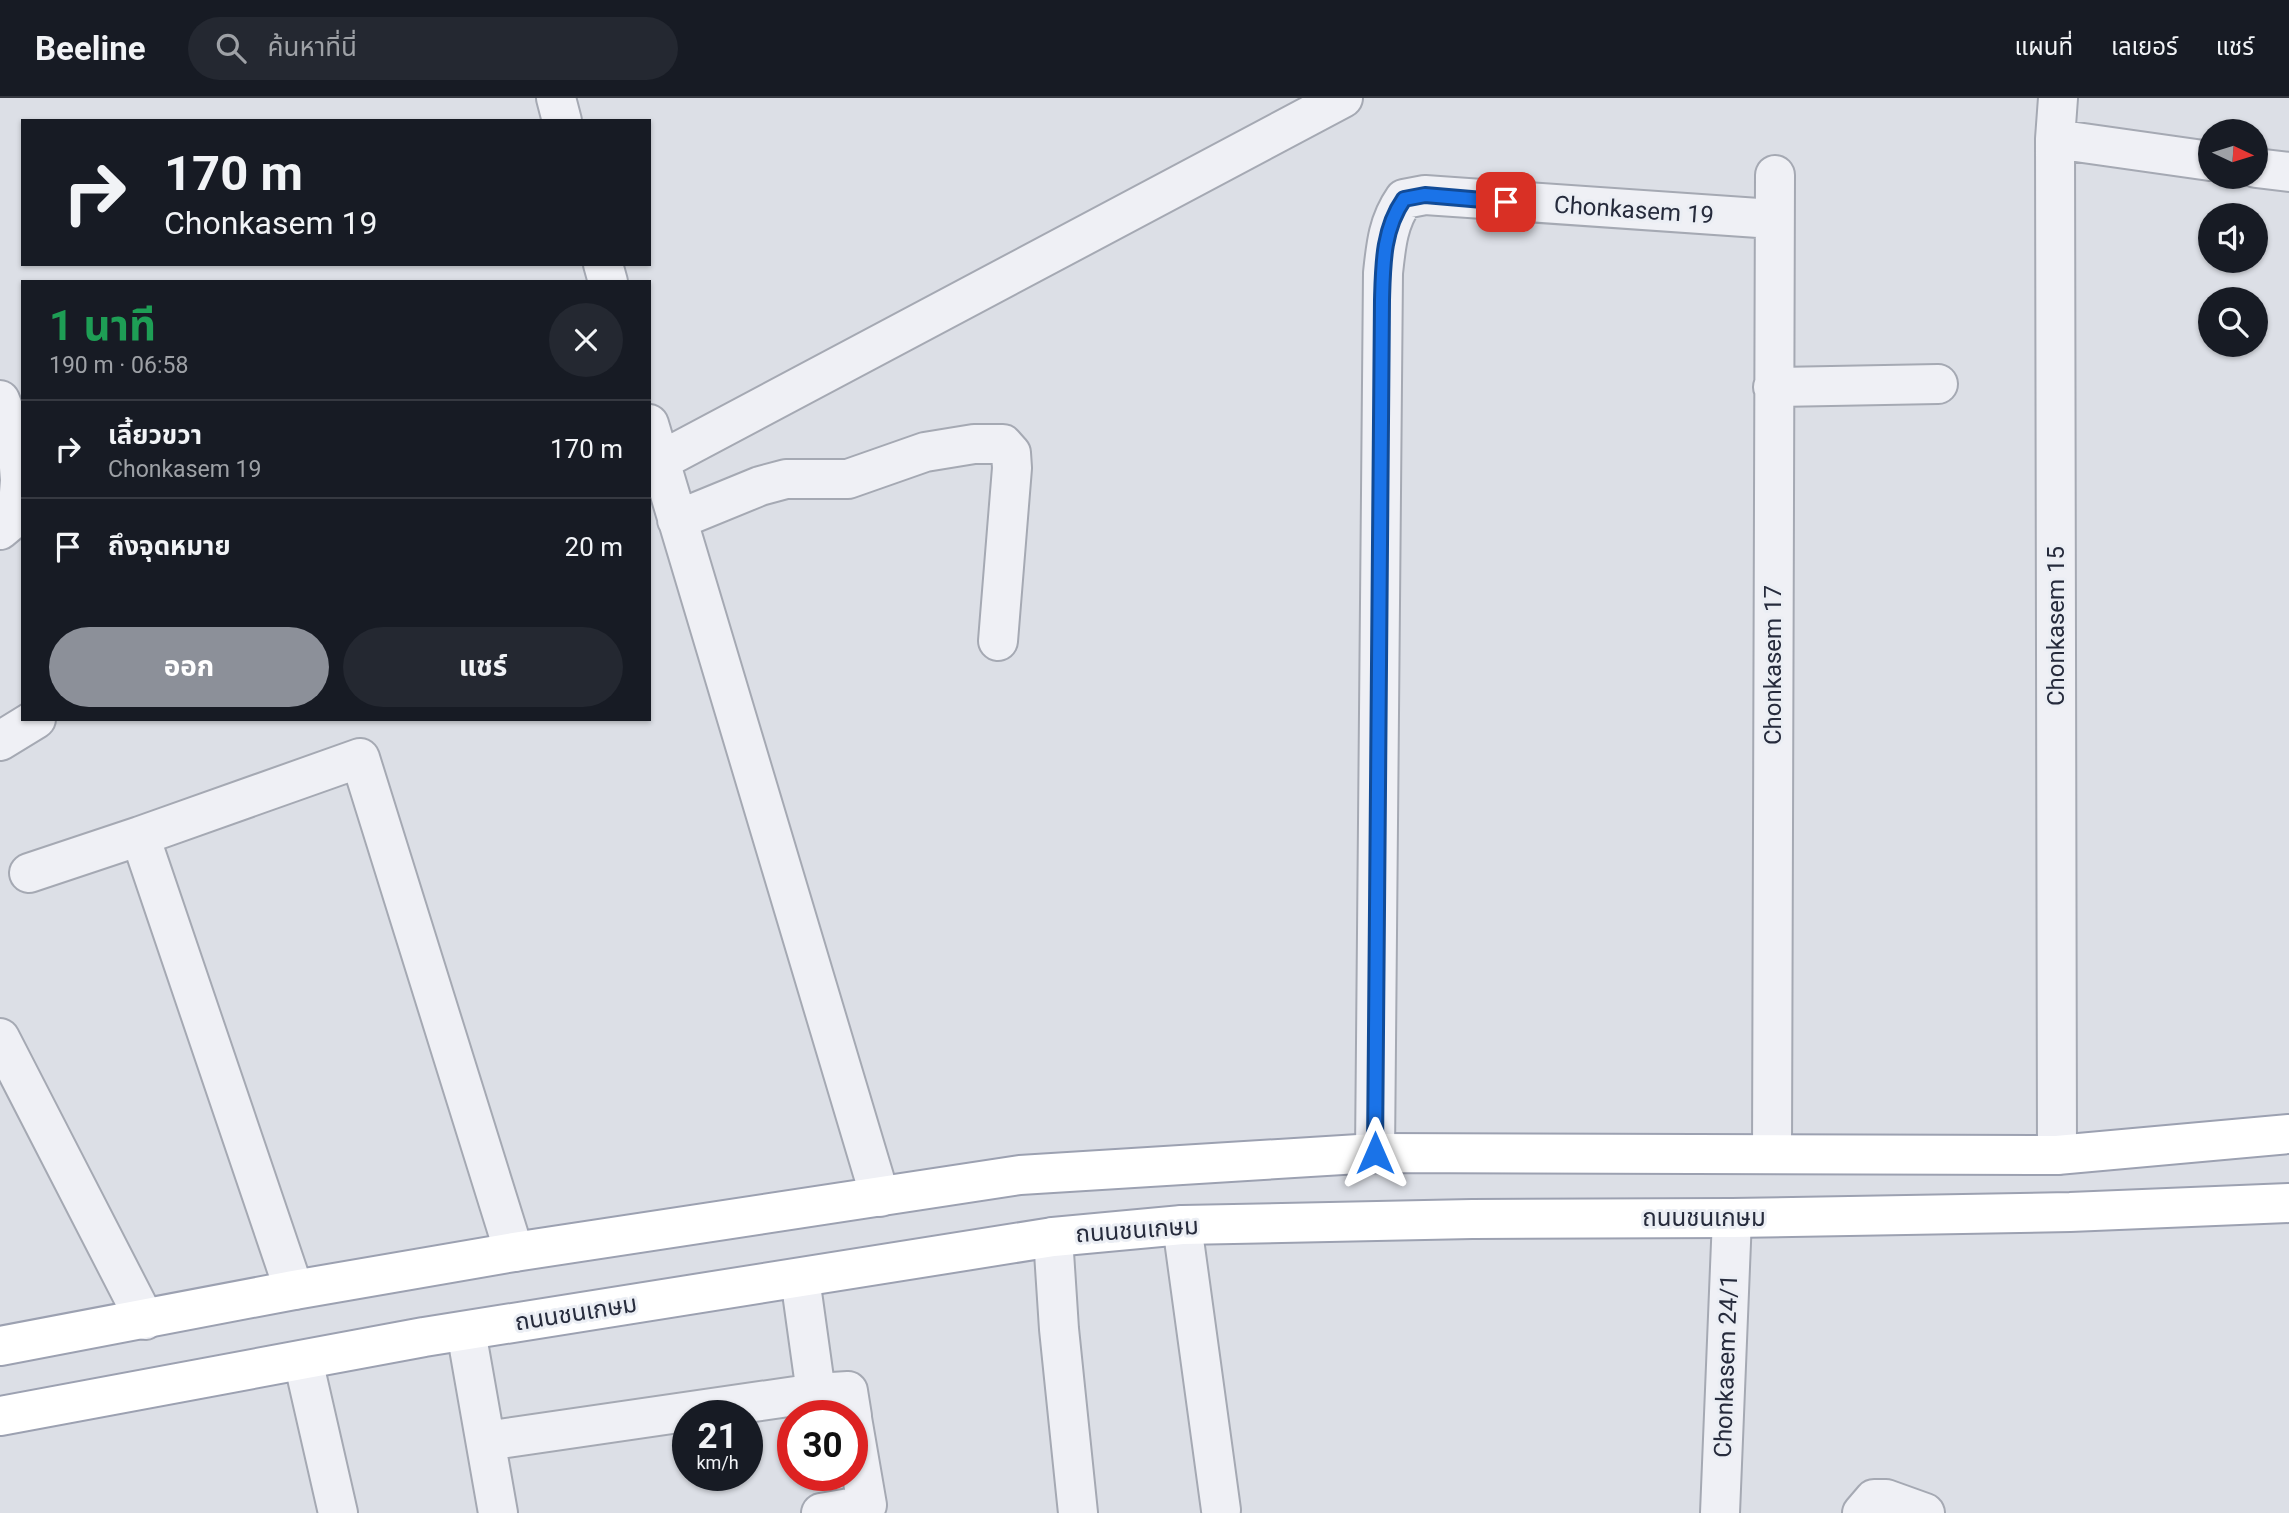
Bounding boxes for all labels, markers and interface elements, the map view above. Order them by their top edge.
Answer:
search box [188,17,678,80]
text: Beeline [35,29,146,68]
icon: search [212,29,250,67]
text: ค้นหาที่นี่ [268,32,357,62]
text: แผนที่ [2015,33,2073,61]
text: เลเยอร์ [2111,33,2178,61]
text: แชร์ [2216,33,2254,61]
north arrow [2198,119,2268,189]
map controls [2198,119,2268,357]
text: 170 m [164,145,303,202]
icon: right [49,147,140,238]
pin [1476,172,1536,232]
icon: arrive [1487,183,1525,221]
street label: Chonkasem 19 [1553,190,1715,230]
button: sound [2198,203,2268,273]
text: Chonkasem 19 [164,204,377,242]
button: search [2198,287,2268,357]
text: 1 นาที [49,301,156,350]
button: close [549,303,623,377]
text: 190 m · 06:58 [49,352,188,379]
text: เลี้ยวขวา [108,420,202,450]
icon: right [49,430,87,468]
text: 170 m [550,434,623,464]
text: Chonkasem 19 [108,456,261,483]
icon: arrive [49,528,87,566]
text: ถึงจุดหมาย [108,531,231,561]
text: 20 m [565,532,623,562]
street label: Chonkasem 15 [2042,546,2070,706]
street label: Chonkasem 17 [1759,585,1787,745]
button: ออก [49,627,329,707]
button: แชร์ [343,627,623,707]
position arrow [1338,1116,1412,1190]
street label: ถนนชนเกษม [1642,1204,1766,1232]
street label: ถนนชนเกษม [1074,1212,1200,1248]
street label: Chonkasem 24/1 [1709,1274,1743,1458]
street label: ถนนชนเกษม [513,1290,639,1336]
speed limit sign: 30 [777,1400,868,1491]
text: 21 [697,1416,738,1457]
text: km/h [696,1452,739,1473]

